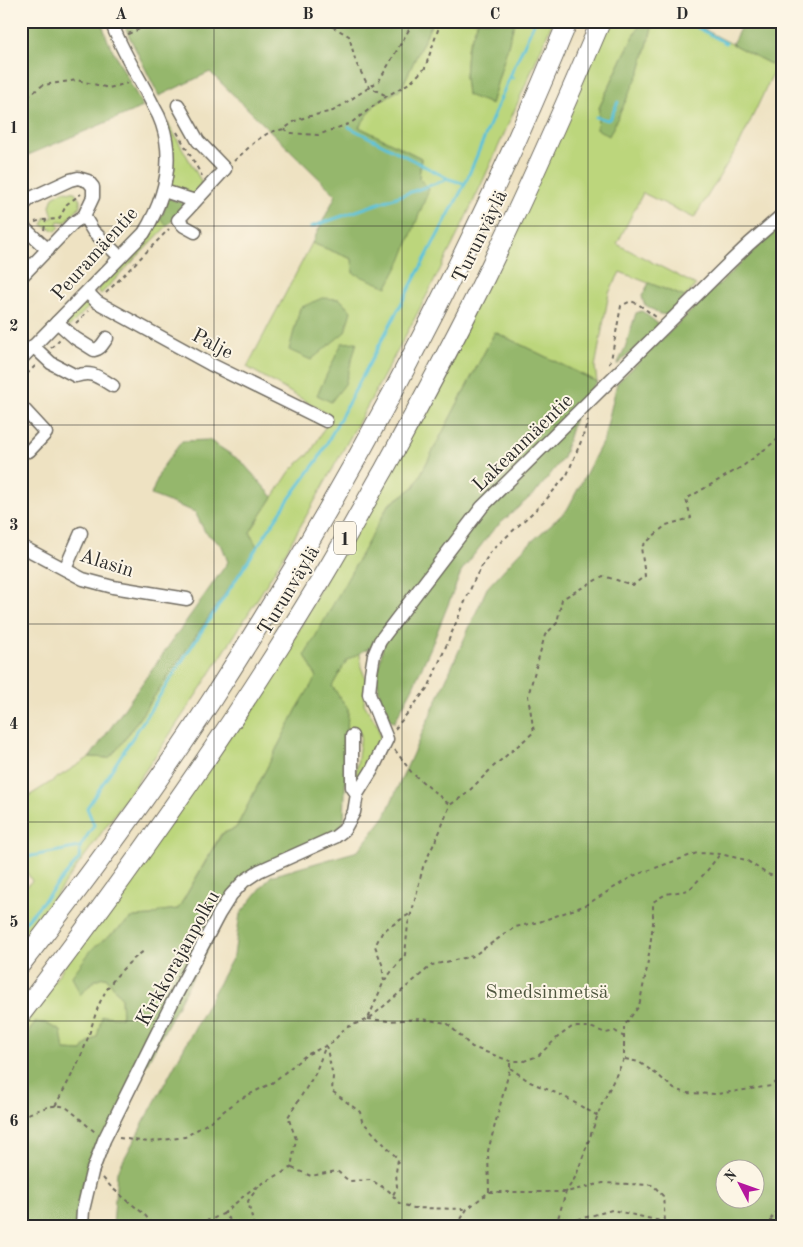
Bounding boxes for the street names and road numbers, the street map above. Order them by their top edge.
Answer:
street label: Turunväylä [450,187,512,287]
street label: Peuramäentie [49,204,142,305]
street label: Palje [188,326,236,364]
street label: Lakeanmäentie [469,391,577,496]
road number: 1 [334,522,356,554]
street label: Turunväylä [255,543,324,639]
street label: Alasin [77,546,136,582]
street label: Kirkkorajanpolku [133,888,224,1030]

